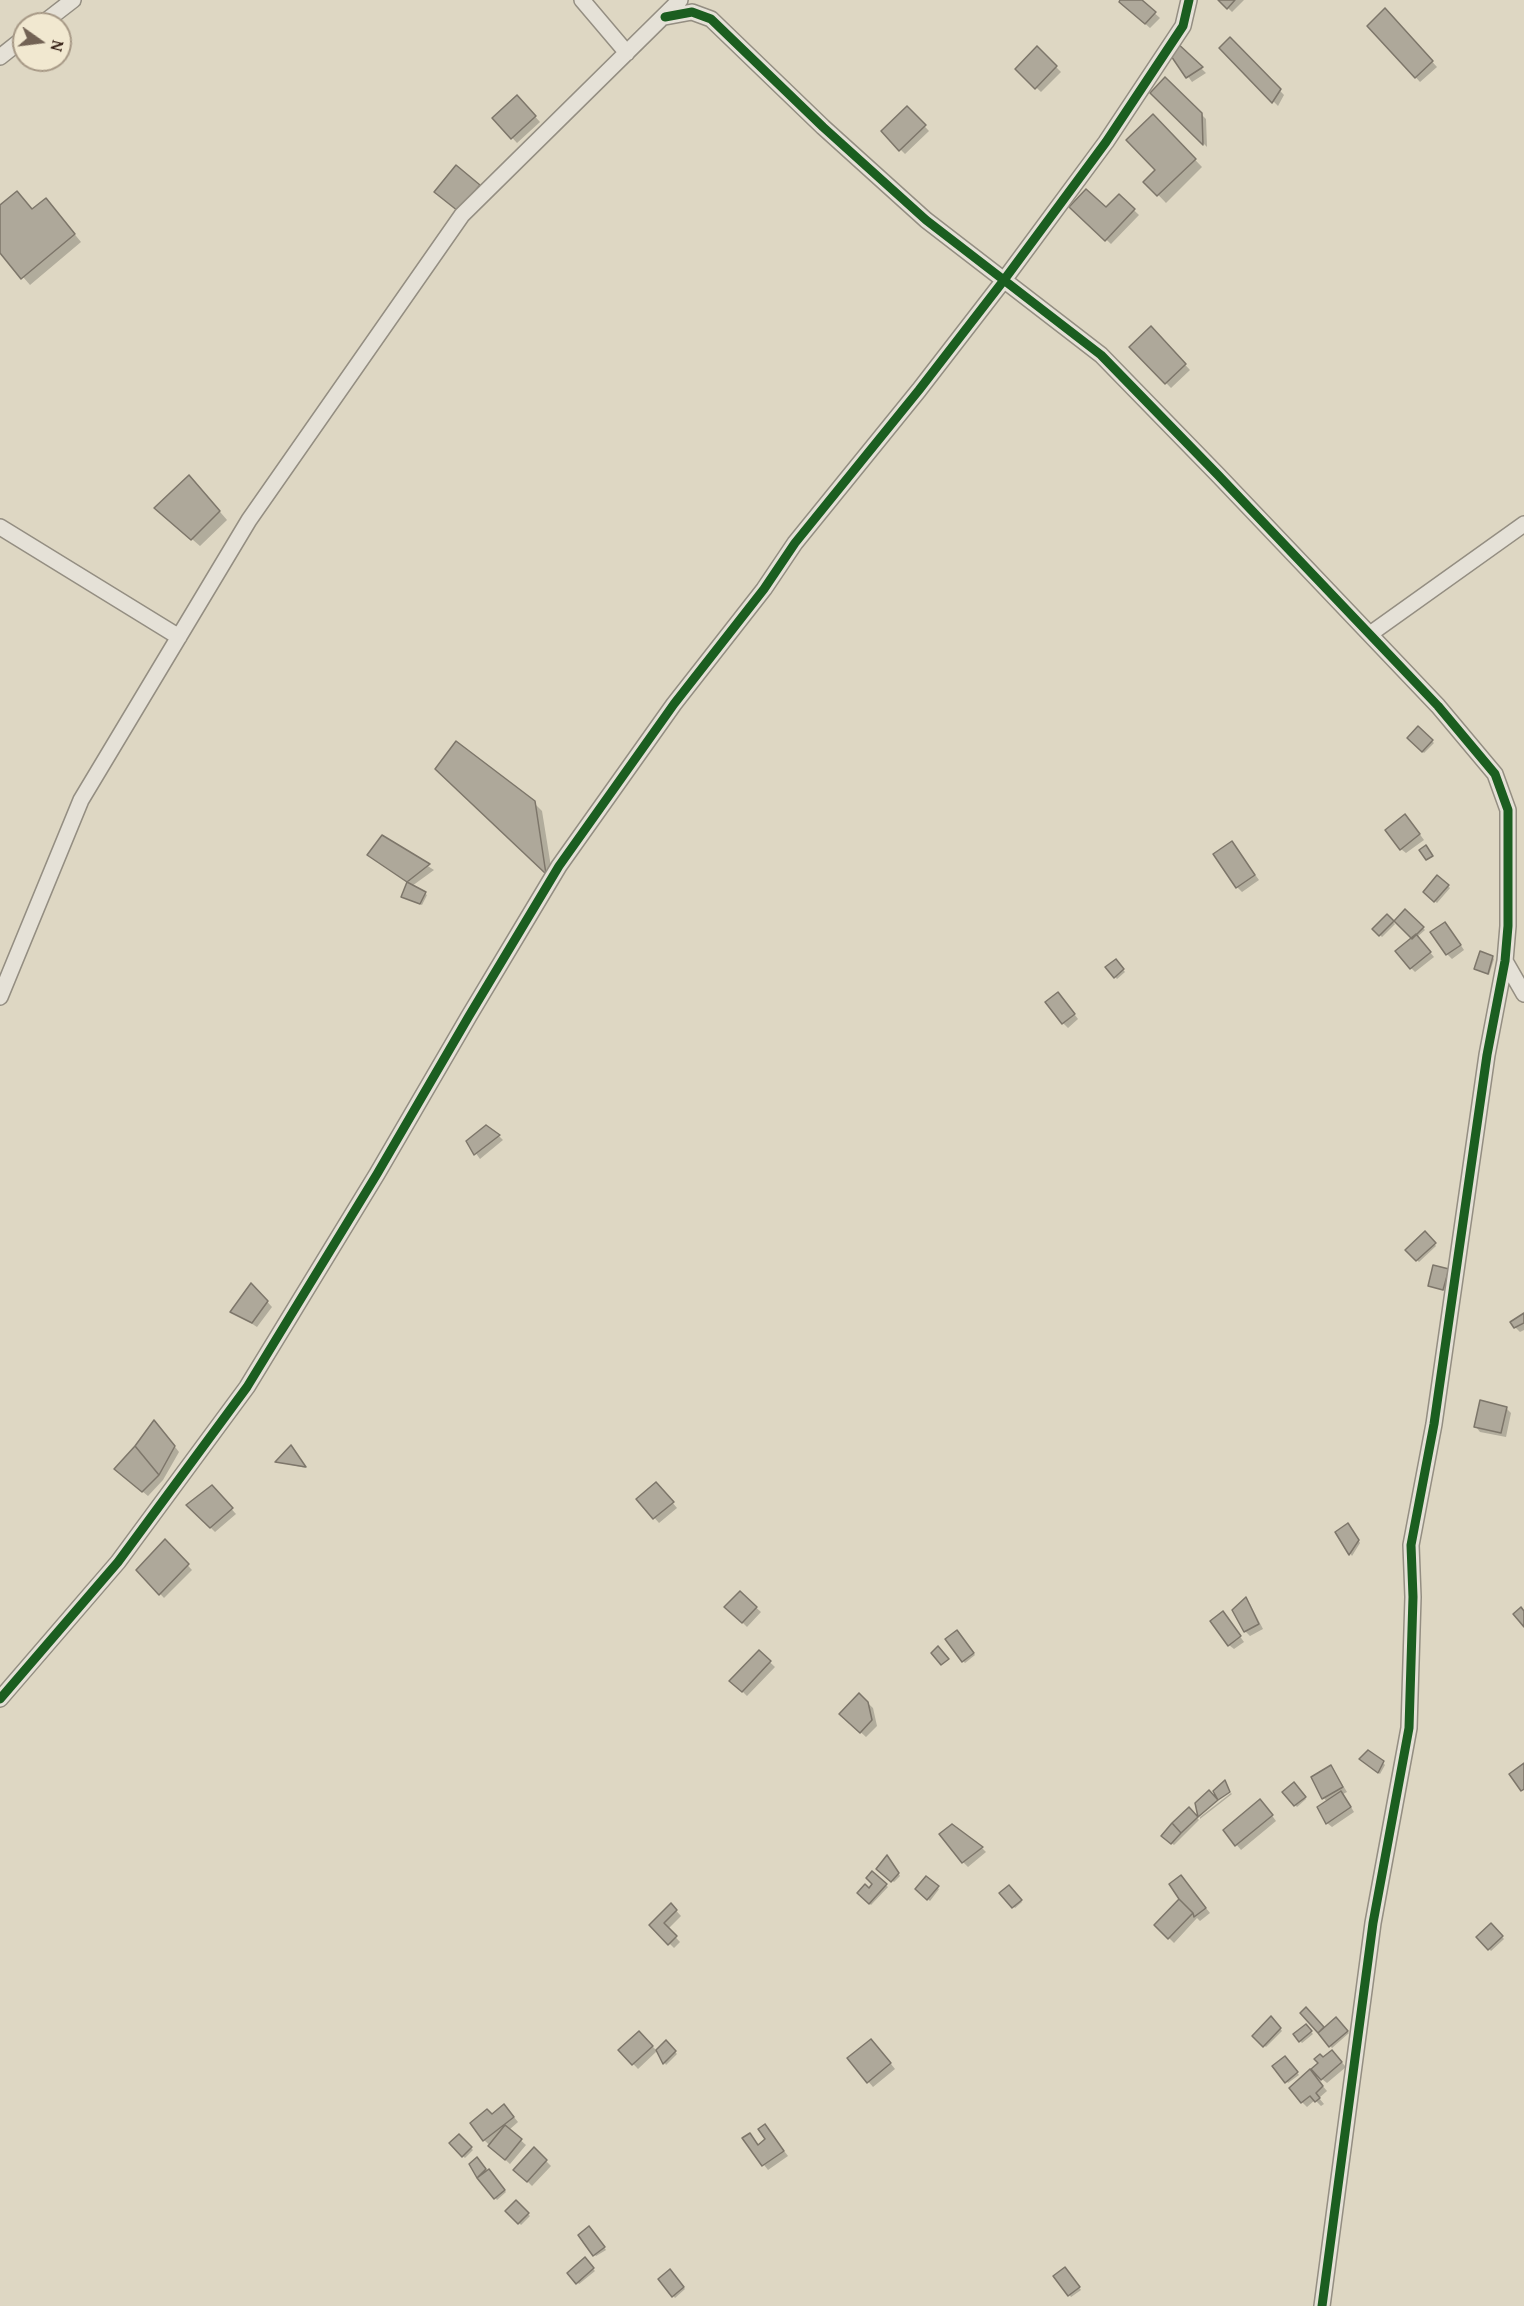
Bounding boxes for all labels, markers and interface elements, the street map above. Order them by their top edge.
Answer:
north arrow [12,12,72,72]
text: N [45,38,70,54]

